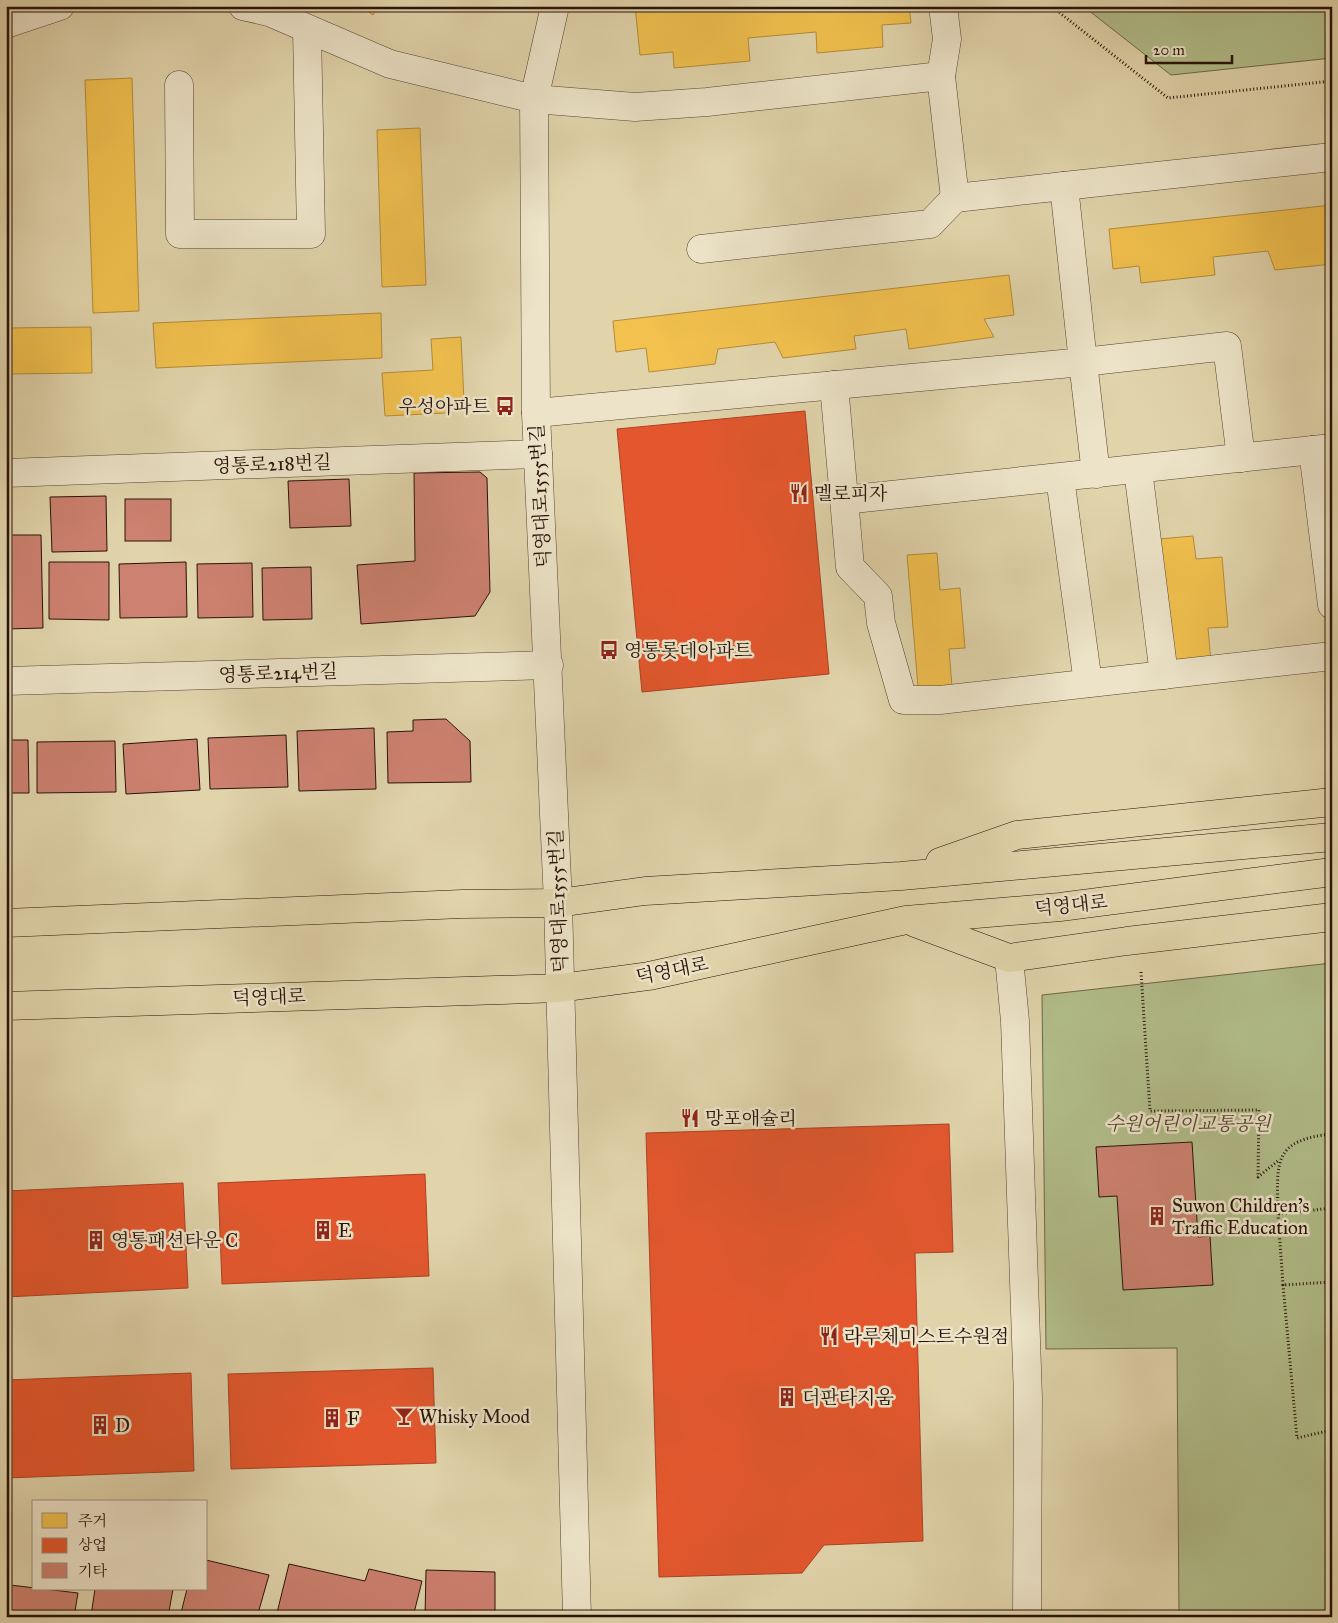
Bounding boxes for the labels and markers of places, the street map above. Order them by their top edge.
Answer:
place label: 우성아파트 [398,395,490,418]
bus stop icon: 우성아파트 [494,395,516,417]
restaurant icon: 멜로피자 [788,482,810,504]
place label: 멜로피자 [814,482,888,505]
bus stop icon: 영통롯데아파트 [598,639,620,661]
place label: 영통롯데아파트 [624,639,752,662]
restaurant icon: 망포애슐리 [679,1107,701,1129]
place label: 망포애슐리 [705,1107,797,1130]
place label: Suwon Children's Traffic Education [1172,1194,1310,1239]
building icon: Suwon Children's Traffic Education [1146,1205,1168,1227]
building icon: E [312,1219,334,1241]
place label: E [338,1219,352,1242]
building icon: 영통패션타운 C [85,1229,107,1251]
place label: 영통패션타운 C [111,1229,238,1252]
restaurant icon: 라루체미스트수원점 [818,1325,840,1347]
place label: 라루체미스트수원점 [844,1325,1009,1348]
building icon: 더판타지움 [776,1386,798,1408]
place label: 더판타지움 [802,1386,894,1409]
bar icon: Whisky Mood [393,1405,415,1427]
place label: Whisky Mood [419,1405,530,1428]
building icon: F [321,1407,343,1429]
place label: F [347,1407,360,1430]
building icon: D [89,1414,111,1436]
place label: D [115,1414,130,1437]

